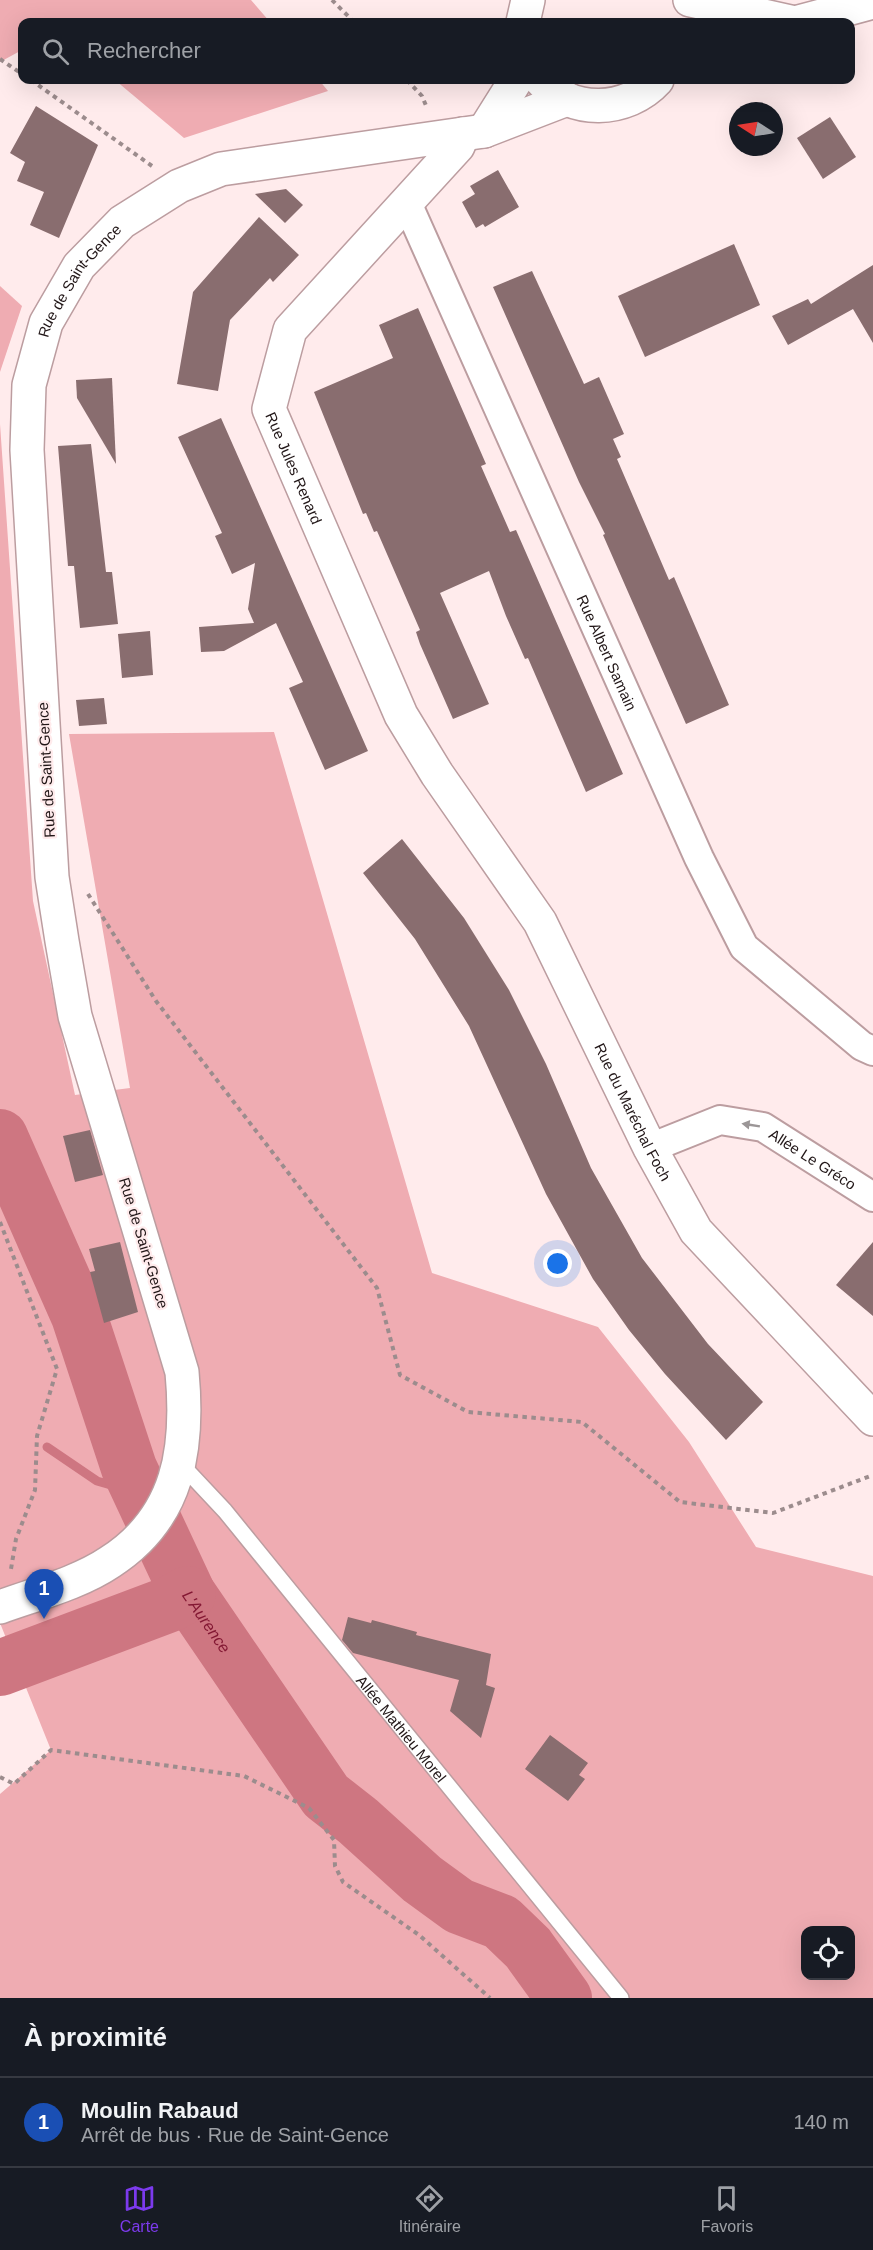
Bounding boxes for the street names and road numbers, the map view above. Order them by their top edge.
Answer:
street label: Rue de Saint-Gence [34,220,124,339]
street label: Rue Jules Renard [263,409,326,526]
street label: Rue Albert Samain [574,592,641,713]
street label: Rue de Saint-Gence [34,702,58,838]
street label: Rue du Maréchal Foch [592,1040,675,1184]
street label: Allée Le Gréco [766,1125,859,1193]
street label: Rue de Saint-Gence [116,1176,172,1310]
street label: Allée Mathieu Morel [353,1672,450,1785]

